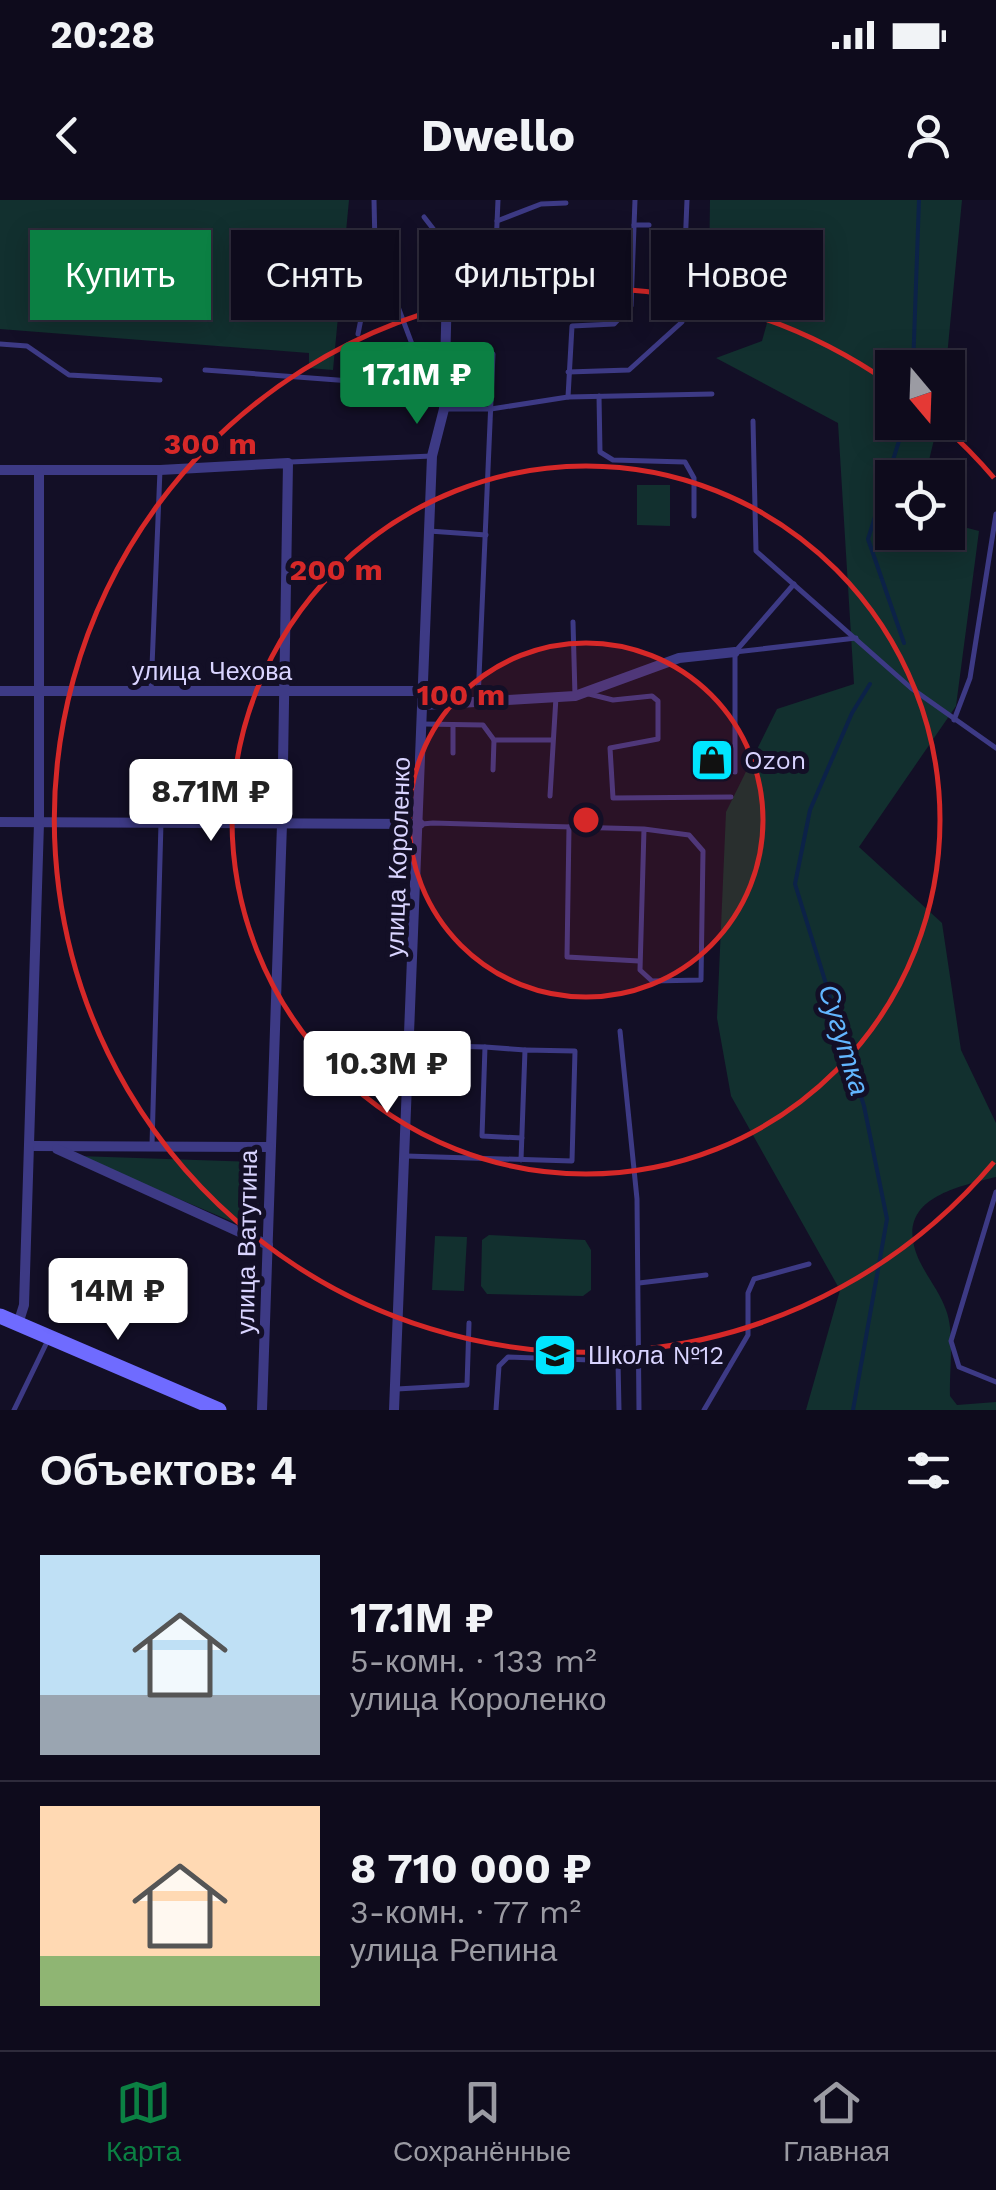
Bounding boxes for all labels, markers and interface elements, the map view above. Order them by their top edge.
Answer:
text: 20:28 [50,13,155,57]
icon: back [40,108,95,163]
icon: person [901,108,956,163]
text: Dwello [421,109,575,162]
chip: Купить [30,230,211,320]
chip: Снять [231,230,399,320]
chip: Фильтры [419,230,631,320]
chip: Новое [651,230,823,320]
pin: 17.1M ₽ [325,342,509,427]
north arrow [875,350,965,440]
map controls [875,350,965,550]
text: 17.1M ₽ [362,355,472,393]
text: 300 m [163,426,257,461]
button: locate [875,460,965,550]
text: 200 m [289,552,383,587]
street label: улица Чехова [132,657,292,686]
text: 100 m [417,677,505,712]
shop icon: Ozon [689,737,735,783]
place label: Ozon [744,746,806,775]
street label: улица Короленко [380,756,416,958]
pin: 8.71M ₽ [119,759,303,844]
text: 8.71M ₽ [151,772,271,810]
centre of rings [568,802,604,838]
water label: Сугутка [812,981,876,1099]
pin: 10.3M ₽ [295,1031,479,1116]
text: 10.3M ₽ [326,1044,448,1082]
street label: улица Ватутина [231,1149,263,1335]
pin: 14M ₽ [48,1258,188,1343]
text: 14M ₽ [71,1271,165,1309]
school or university icon: Школа №12 [532,1332,578,1378]
place label: Школа №12 [588,1341,724,1370]
icon: filters [901,1443,956,1498]
text: Объектов: 4 [40,1446,297,1495]
text: 17.1M ₽ [350,1593,494,1642]
icon: home [120,1595,240,1715]
text: 5-комн. · 133 m² [350,1642,597,1680]
text: улица Короленко [350,1680,607,1718]
text: 8 710 000 ₽ [350,1844,592,1893]
icon: home [120,1846,240,1966]
text: 3-комн. · 77 m² [350,1893,581,1931]
text: улица Репина [350,1931,557,1969]
tab: Карта [106,2075,181,2168]
tab: Сохранённые [393,2075,571,2168]
tab: Главная [783,2075,890,2168]

